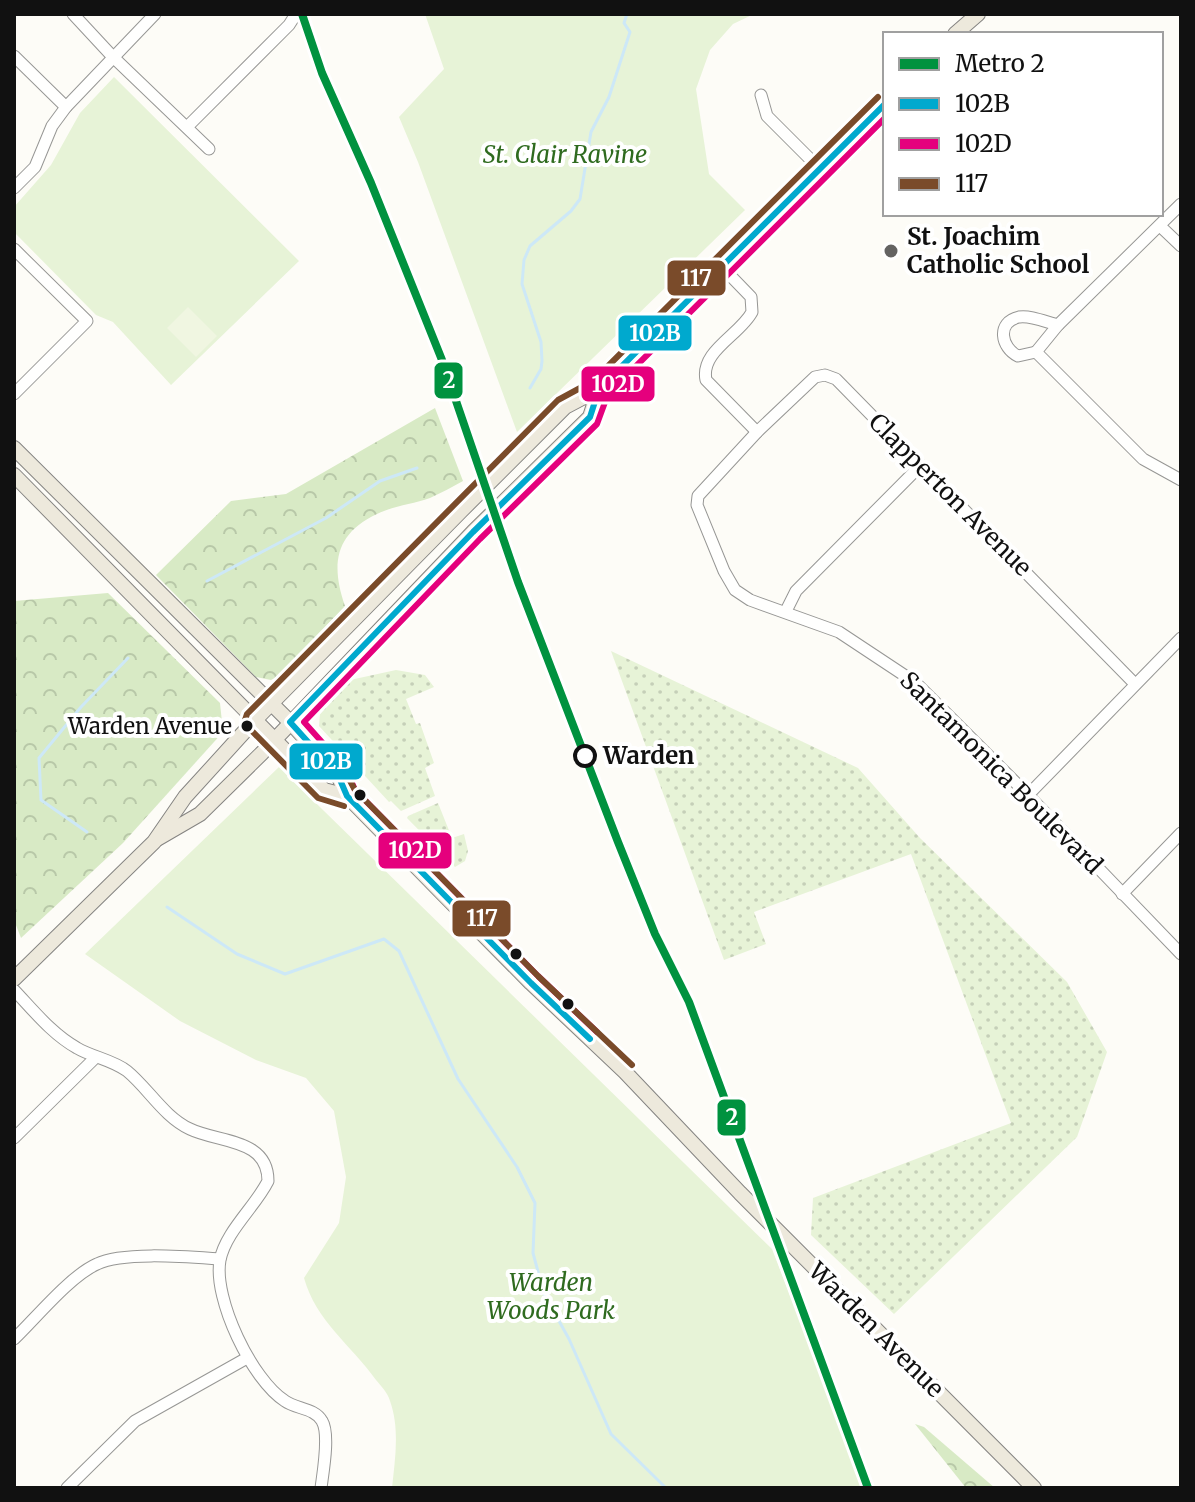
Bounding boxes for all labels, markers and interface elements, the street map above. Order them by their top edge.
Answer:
legend [883,32,1163,216]
text: Metro 2 [955,48,1045,79]
text: 102B [955,88,1010,119]
text: 102D [955,128,1012,159]
park label: St. Clair Ravine [483,139,647,170]
text: 117 [955,168,988,199]
place label: St. Joachim Catholic School [907,221,1090,280]
marker: St. Joachim Catholic School [882,242,900,260]
line badge: 117 [666,259,727,297]
text: 117 [680,264,712,292]
line badge: 102B [617,314,693,352]
text: 102B [629,319,681,347]
line badge: 2 [433,361,464,400]
line badge: 102D [580,365,656,403]
text: 2 [443,366,456,394]
text: 102D [592,370,645,398]
street label: Clapperton Avenue [862,407,1038,583]
street label: Santamonica Boulevard [894,665,1109,880]
place label: Warden Avenue [67,712,232,740]
marker: Warden Avenue [239,718,255,734]
place label: Warden [602,740,694,771]
line badge: 102B [288,742,364,781]
marker: Warden [574,745,596,767]
text: 102B [300,747,352,775]
unlabelled marker [352,787,368,803]
line badge: 102D [377,831,453,870]
text: 102D [389,836,442,864]
line badge: 117 [451,899,512,938]
text: 117 [466,904,498,932]
unlabelled marker [508,946,524,962]
unlabelled marker [560,996,576,1012]
line badge: 2 [716,1098,747,1137]
text: 2 [726,1103,739,1131]
street label: Warden Avenue [801,1255,951,1404]
park label: Warden Woods Park [487,1267,615,1326]

